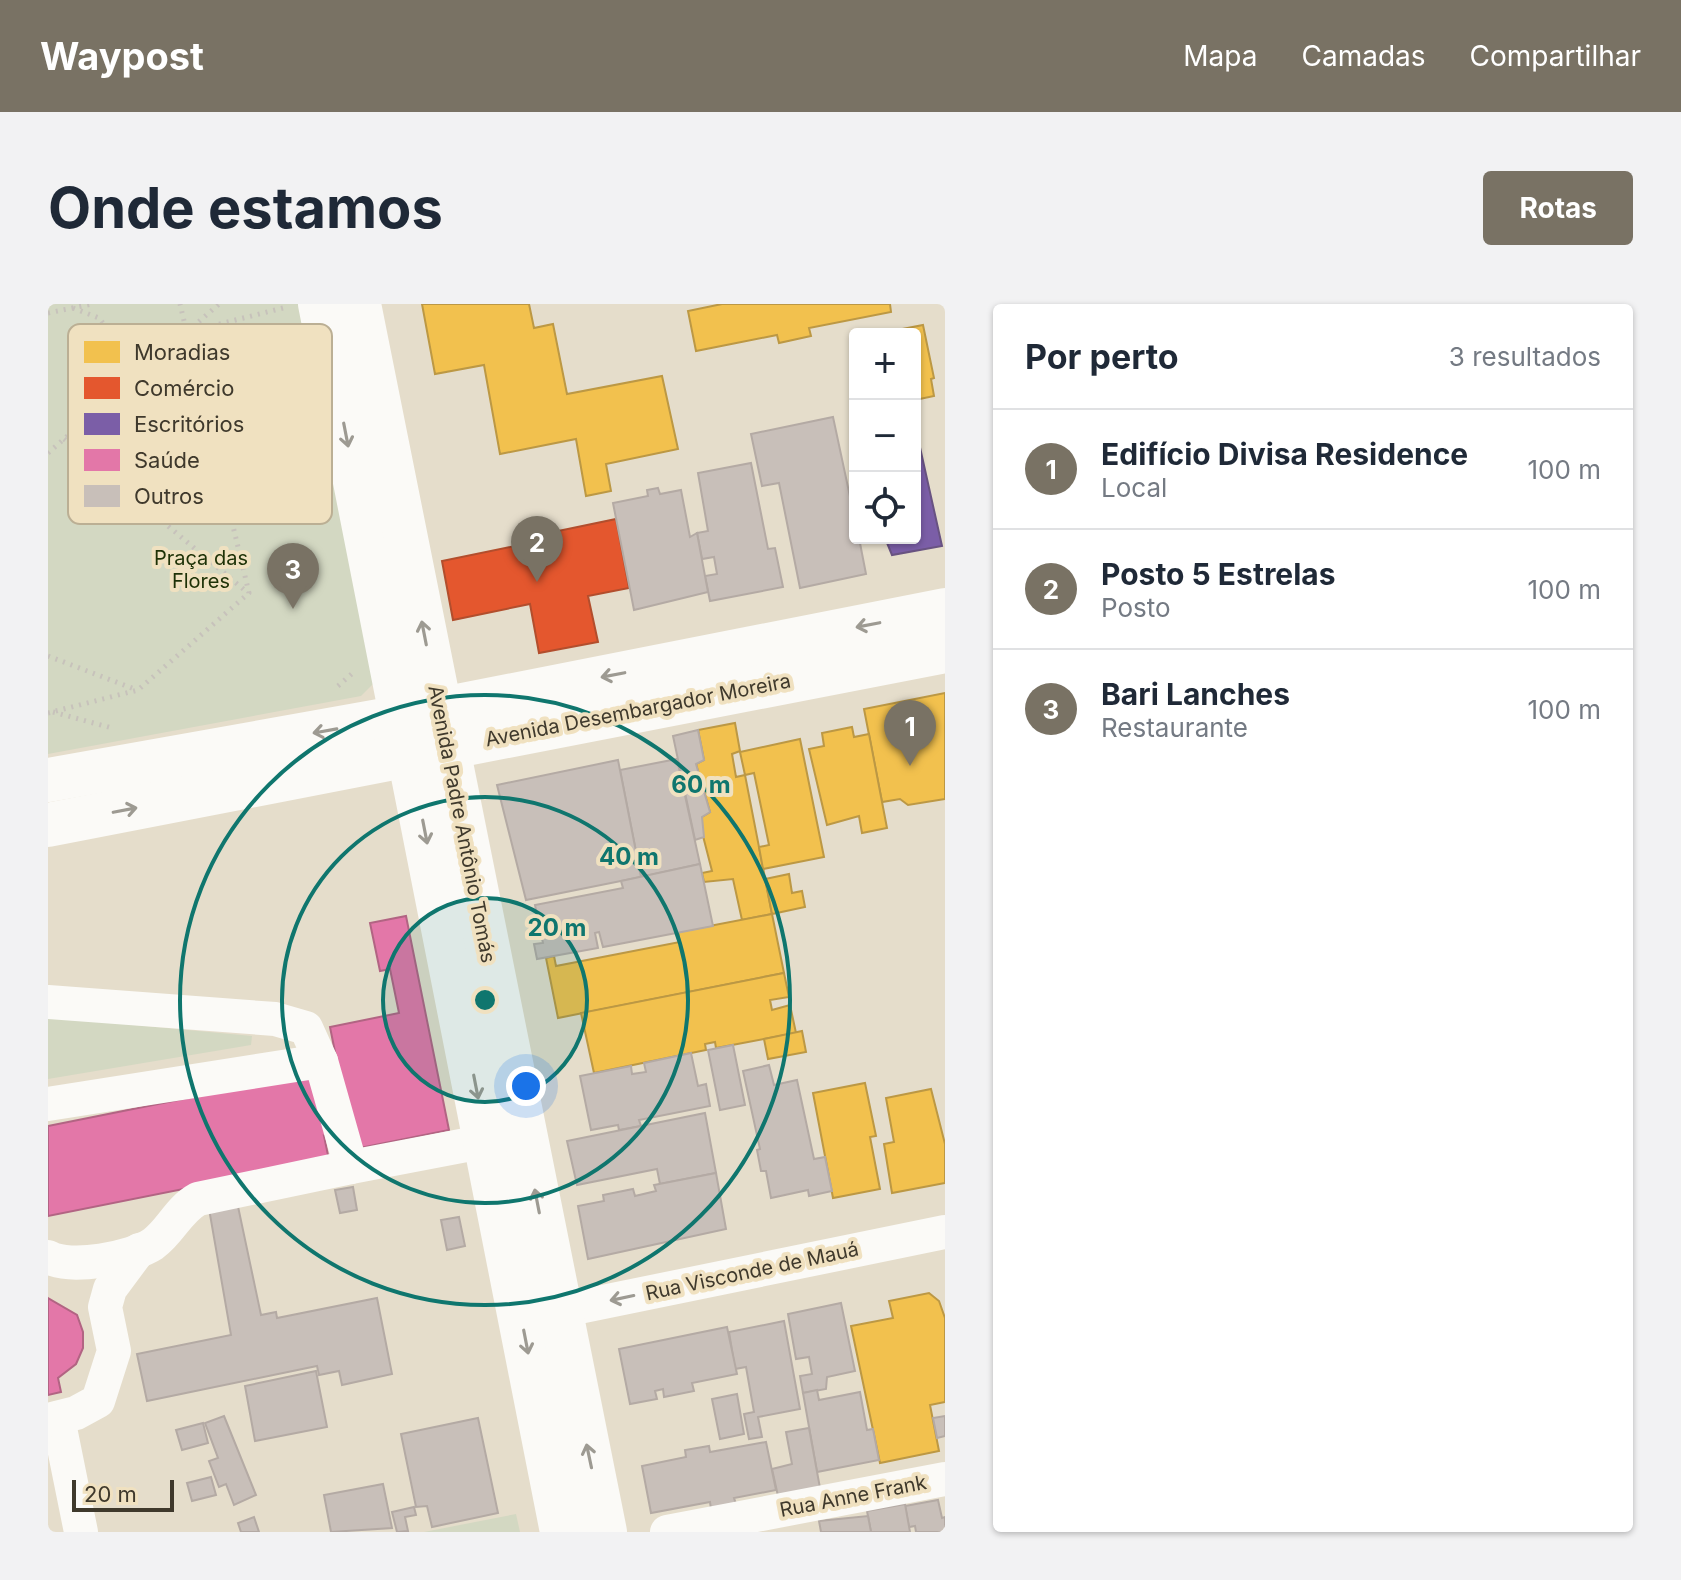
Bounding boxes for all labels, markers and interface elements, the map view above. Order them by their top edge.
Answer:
text: Waypost [40,33,204,79]
text: Mapa [1183,39,1257,73]
text: Camadas [1301,39,1426,73]
text: Compartilhar [1470,39,1641,73]
button: Rotas [1483,171,1633,245]
text: Onde estamos [48,174,443,242]
legend [68,324,332,524]
map controls [849,328,921,544]
button: + [849,328,921,400]
text: Por perto [1025,336,1179,377]
text: Moradias [134,339,230,365]
text: 3 resultados [1449,341,1601,372]
text: Comércio [134,375,234,401]
button: − [849,400,921,472]
text: Escritórios [134,411,244,437]
one-way arrow [340,422,355,448]
text: Edifício Divisa Residence [1101,436,1468,472]
text: Saúde [134,447,200,473]
text: 1 [1045,454,1057,485]
text: 100 m [1528,454,1601,485]
button: locate [849,472,921,544]
text: Local [1101,472,1167,503]
text: Outros [134,483,204,509]
pin: 2 [511,516,563,582]
pin: 3 [267,543,319,609]
park label: Praça das Flores [154,546,248,593]
text: Posto 5 Estrelas [1101,556,1336,592]
text: 2 [1043,574,1059,605]
text: 100 m [1528,574,1601,605]
text: Posto [1101,592,1171,623]
one-way arrow [856,618,882,633]
one-way arrow [415,621,430,646]
one-way arrow [601,668,627,683]
street label: Avenida Desembargador Moreira [483,669,793,751]
text: Bari Lanches [1101,676,1290,712]
street label: Avenida Padre Antônio Tomás [423,683,501,965]
text: 3 [1043,694,1059,725]
text: 100 m [1528,694,1601,725]
pin: 1 [884,700,936,766]
text: Restaurante [1101,712,1248,743]
one-way arrow [313,724,338,739]
text: 60 m [671,770,731,799]
one-way arrow [111,802,137,817]
one-way arrow [418,819,433,844]
text: 40 m [599,842,659,871]
text: 20 m [528,913,586,942]
centre of rings [471,986,499,1014]
your location [506,1066,546,1106]
one-way arrow [469,1073,484,1099]
one-way arrow [529,1189,544,1214]
street label: Rua Visconde de Mauá [643,1237,861,1305]
one-way arrow [609,1291,635,1306]
one-way arrow [519,1329,534,1354]
one-way arrow [581,1443,596,1469]
street label: Rua Anne Frank [778,1470,928,1522]
scale bar [72,1476,174,1512]
text: 20 m [84,1481,137,1507]

